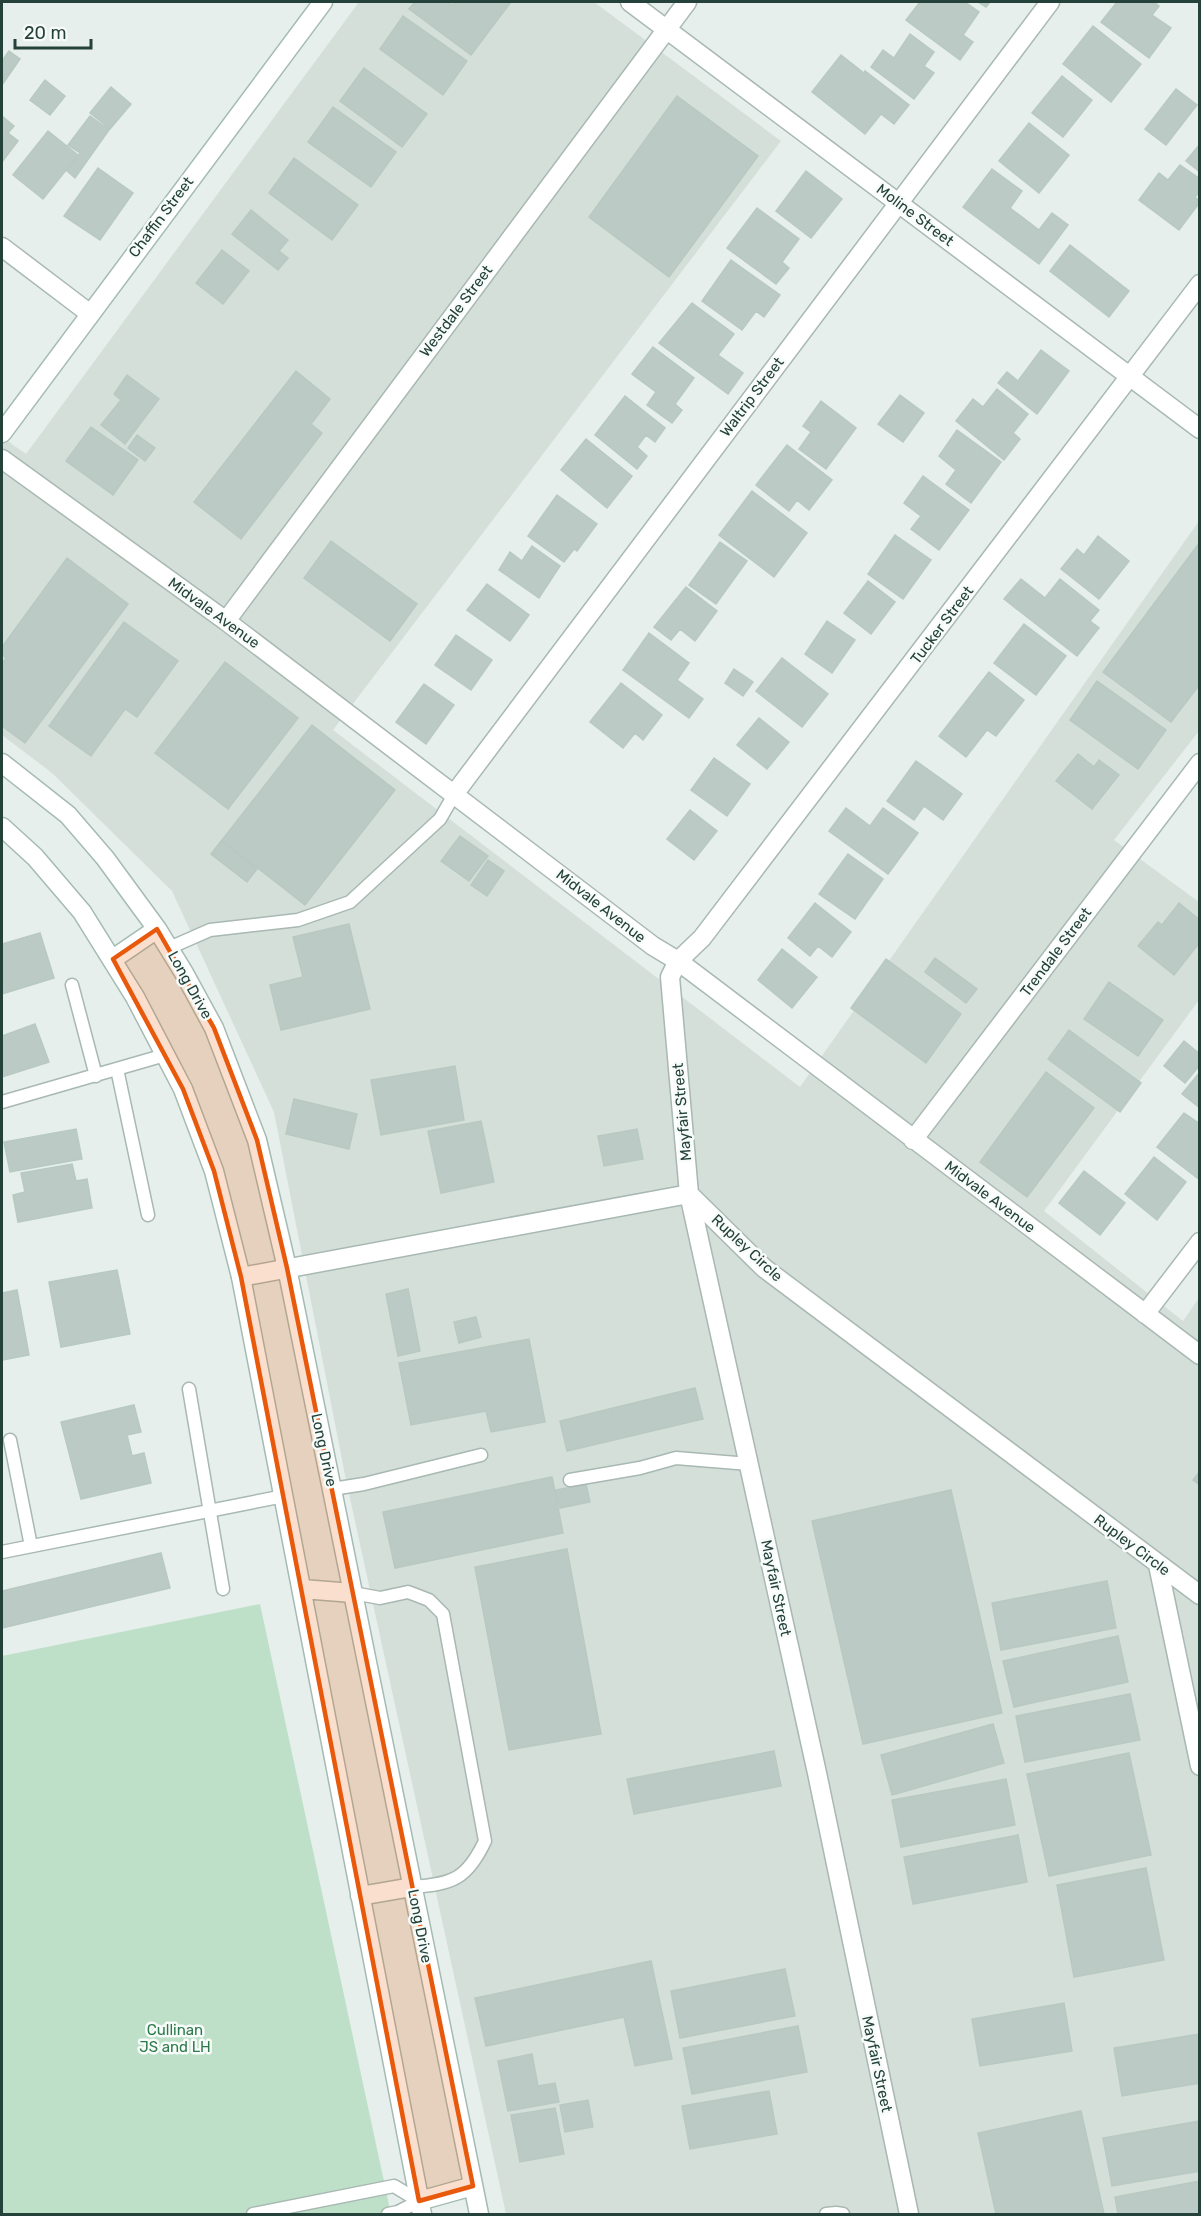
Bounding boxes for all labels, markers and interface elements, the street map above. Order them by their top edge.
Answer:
scale bar [15,12,92,50]
text: 20 m [24,22,66,44]
street label: Chaffin Street [125,173,197,261]
street label: Moline Street [873,180,957,250]
street label: Westdale Street [416,262,496,360]
street label: Waltrip Street [716,354,788,440]
street label: Midvale Avenue [165,574,263,652]
street label: Tucker Street [907,582,977,668]
street label: Midvale Avenue [553,865,649,947]
street label: Trendale Street [1017,904,1095,1000]
street label: Long Drive [164,948,216,1022]
street label: Mayfair Street [669,1062,695,1162]
street label: Midvale Avenue [941,1157,1039,1237]
street label: Rupley Circle [708,1211,786,1285]
street label: Long Drive [307,1412,341,1488]
street label: Rupley Circle [1090,1511,1174,1579]
street label: Mayfair Street [757,1538,795,1638]
street label: Long Drive [404,1888,436,1964]
street label: Mayfair Street [858,2014,896,2114]
park label: Cullinan JS and LH [139,2021,211,2056]

